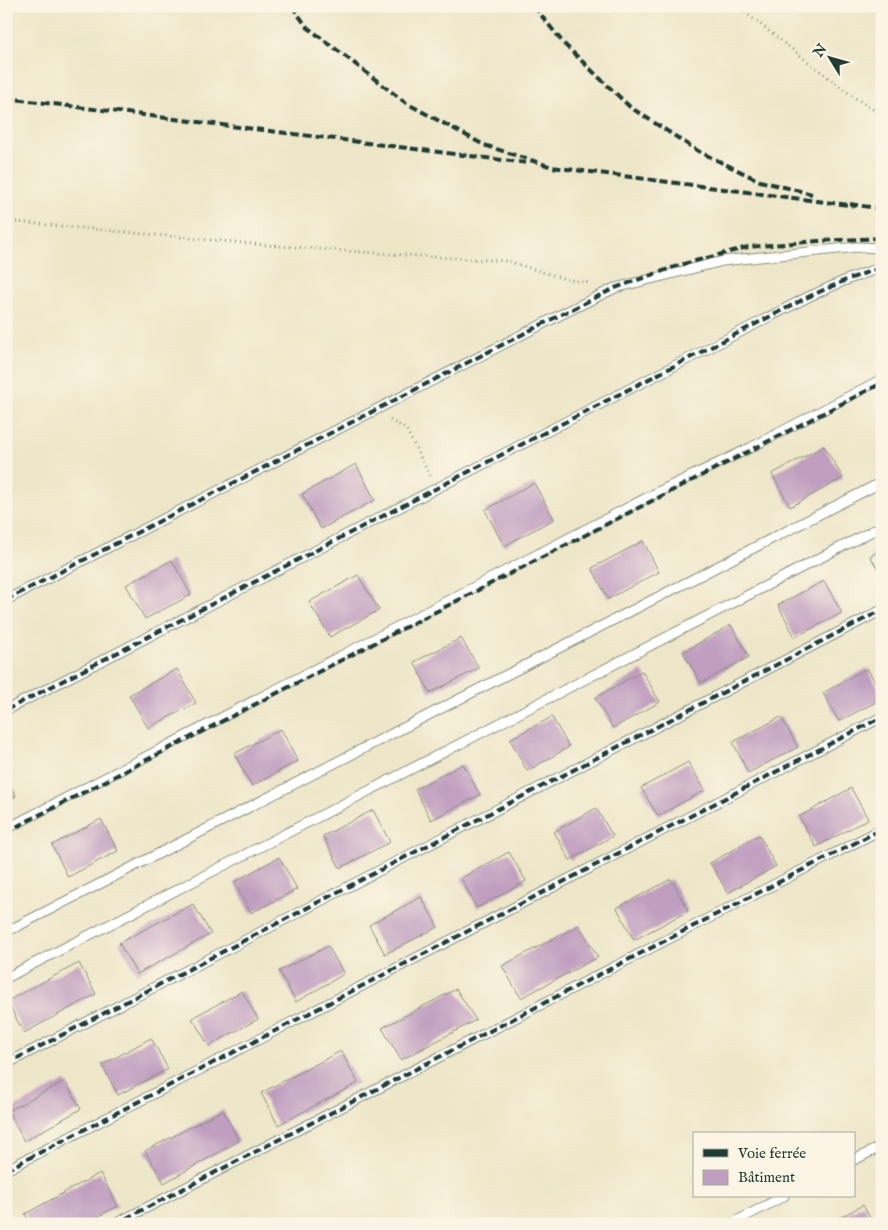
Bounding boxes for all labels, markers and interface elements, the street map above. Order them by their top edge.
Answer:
north arrow [806,32,856,82]
text: N [809,41,831,62]
legend [693,1132,856,1198]
text: Voie ferrée [737,1144,806,1163]
text: Bâtiment [738,1168,795,1187]

